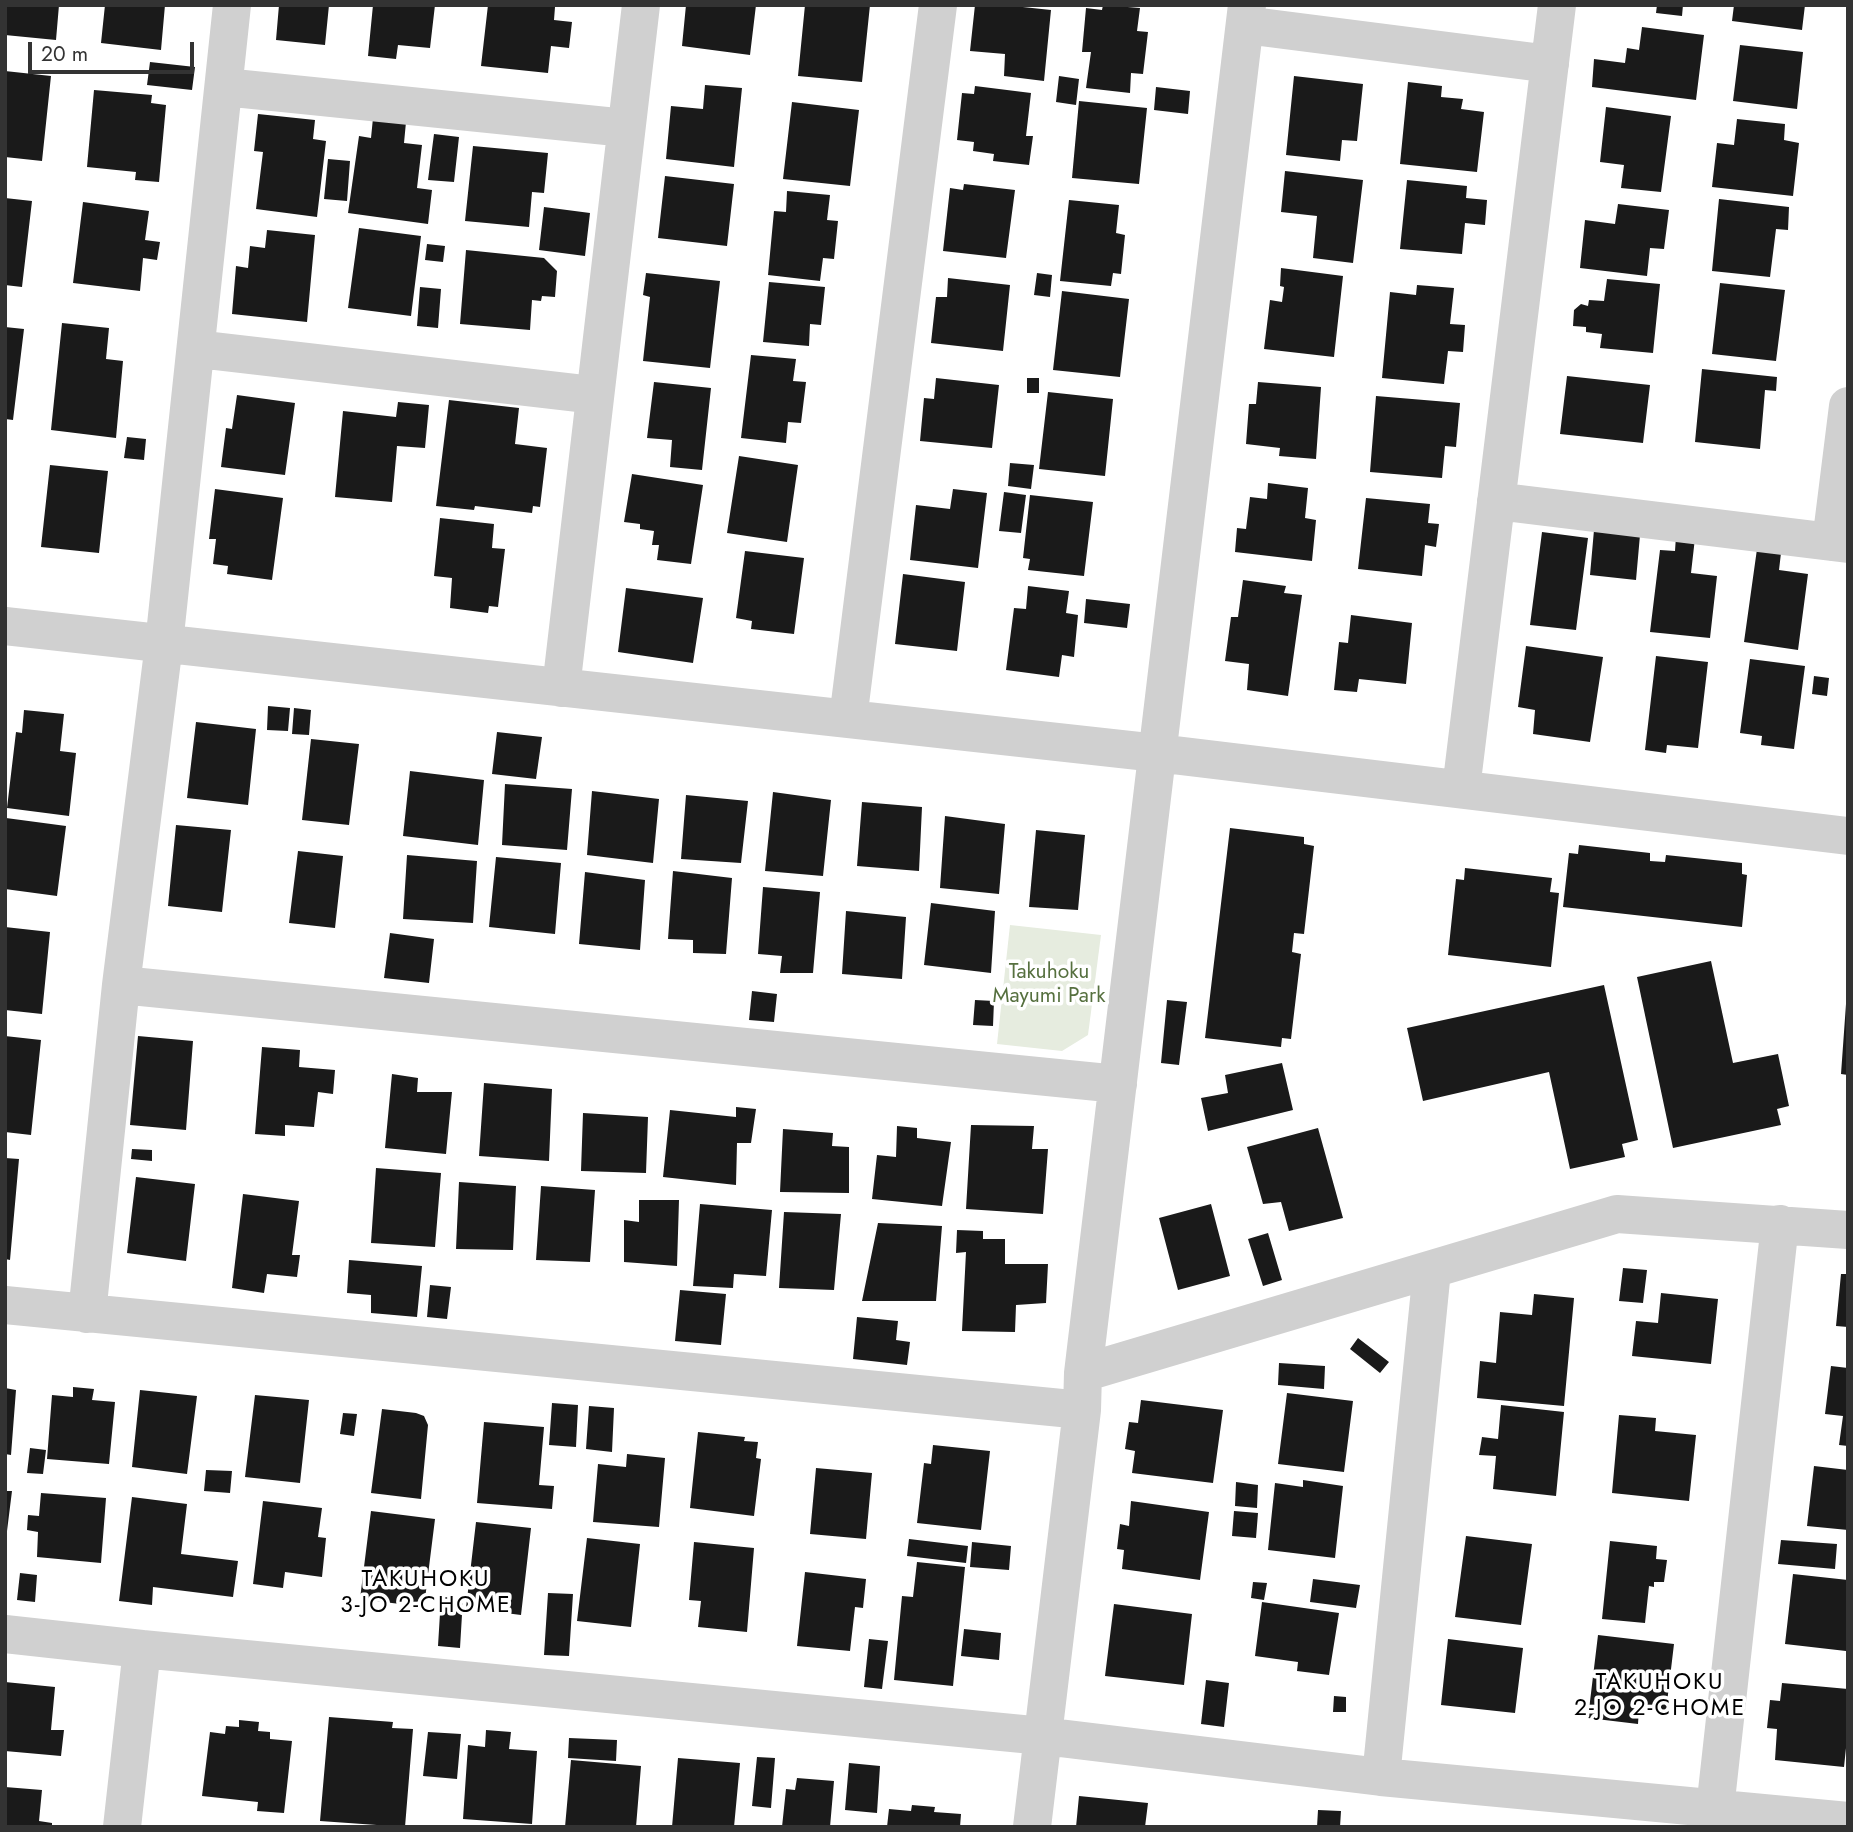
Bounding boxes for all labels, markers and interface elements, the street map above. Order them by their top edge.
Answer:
scale bar [32,28,198,72]
text: 20 m [41,39,88,69]
park label: Takuhoku Mayumi Park [993,960,1105,1010]
district label: TAKUHOKU 3-JO 2-CHOME [342,1566,510,1620]
district label: TAKUHOKU 2-JO 2-CHOME [1575,1669,1745,1723]

